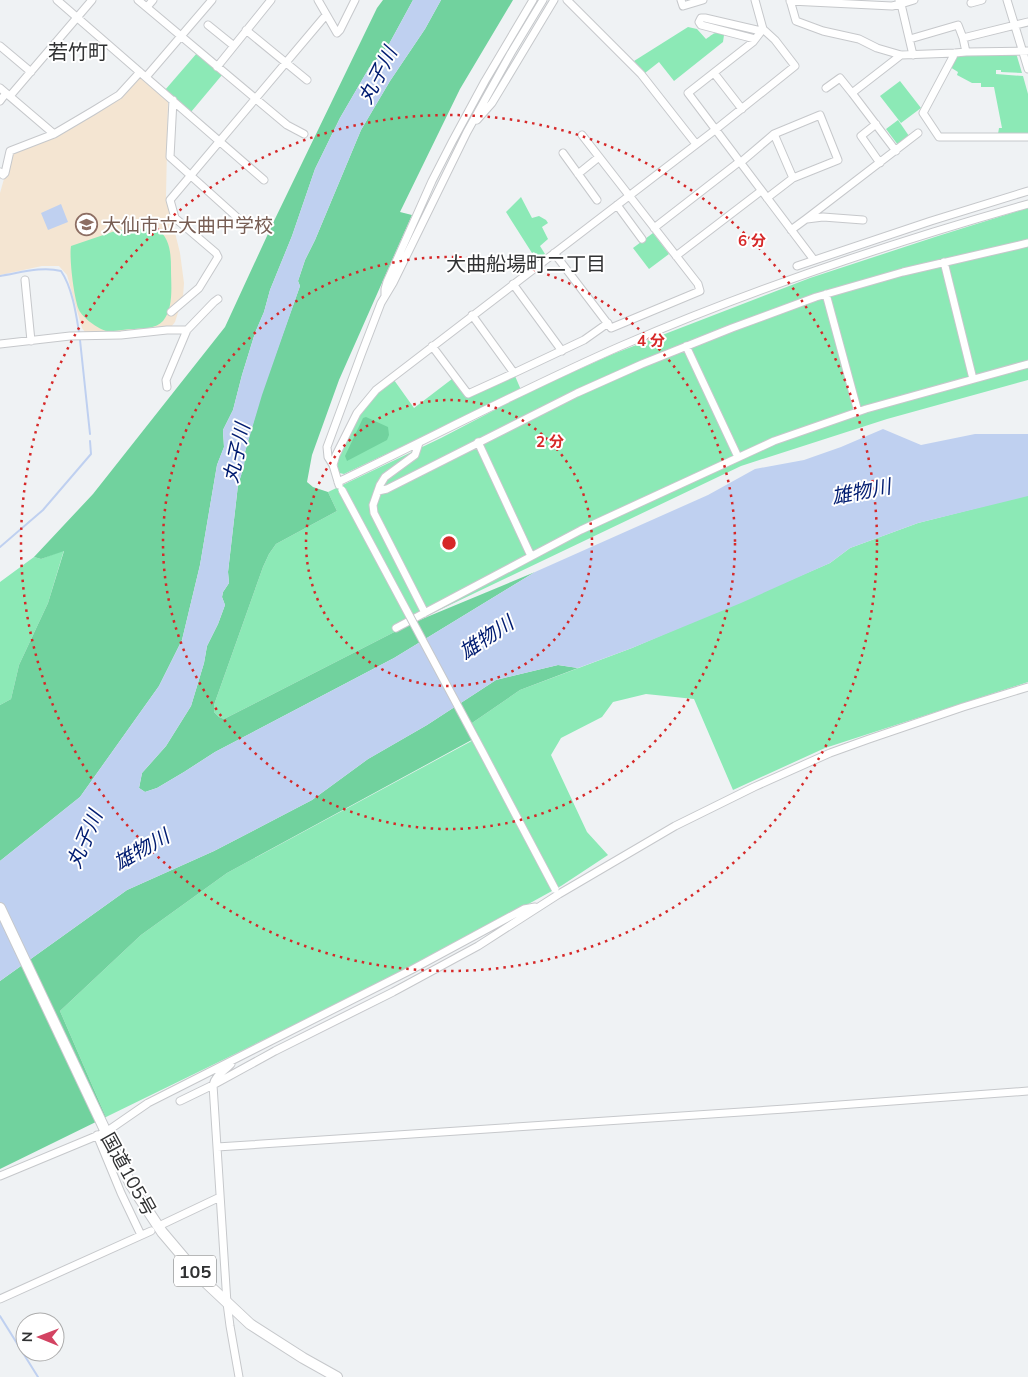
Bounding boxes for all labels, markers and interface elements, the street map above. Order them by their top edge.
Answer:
district label: 若竹町 [48,39,108,64]
water label: 丸子川 [352,41,403,107]
school or university icon: 大仙市立大曲中学校 [74,213,98,237]
place label: 大仙市立大曲中学校 [102,213,273,237]
text: 6 分 [738,231,766,250]
district label: 大曲船場町二丁目 [446,251,606,276]
text: 4 分 [637,331,665,350]
water label: 丸子川 [218,419,255,485]
text: 2 分 [536,432,564,451]
water label: 雄物川 [829,473,895,509]
centre of rings [440,534,458,552]
water label: 雄物川 [454,609,520,664]
water label: 丸子川 [61,805,108,871]
water label: 雄物川 [109,822,175,875]
street label: 国道105号 [96,1128,162,1220]
road number: 105 [174,1256,216,1286]
north arrow [15,1312,65,1362]
text: N [18,1331,36,1342]

